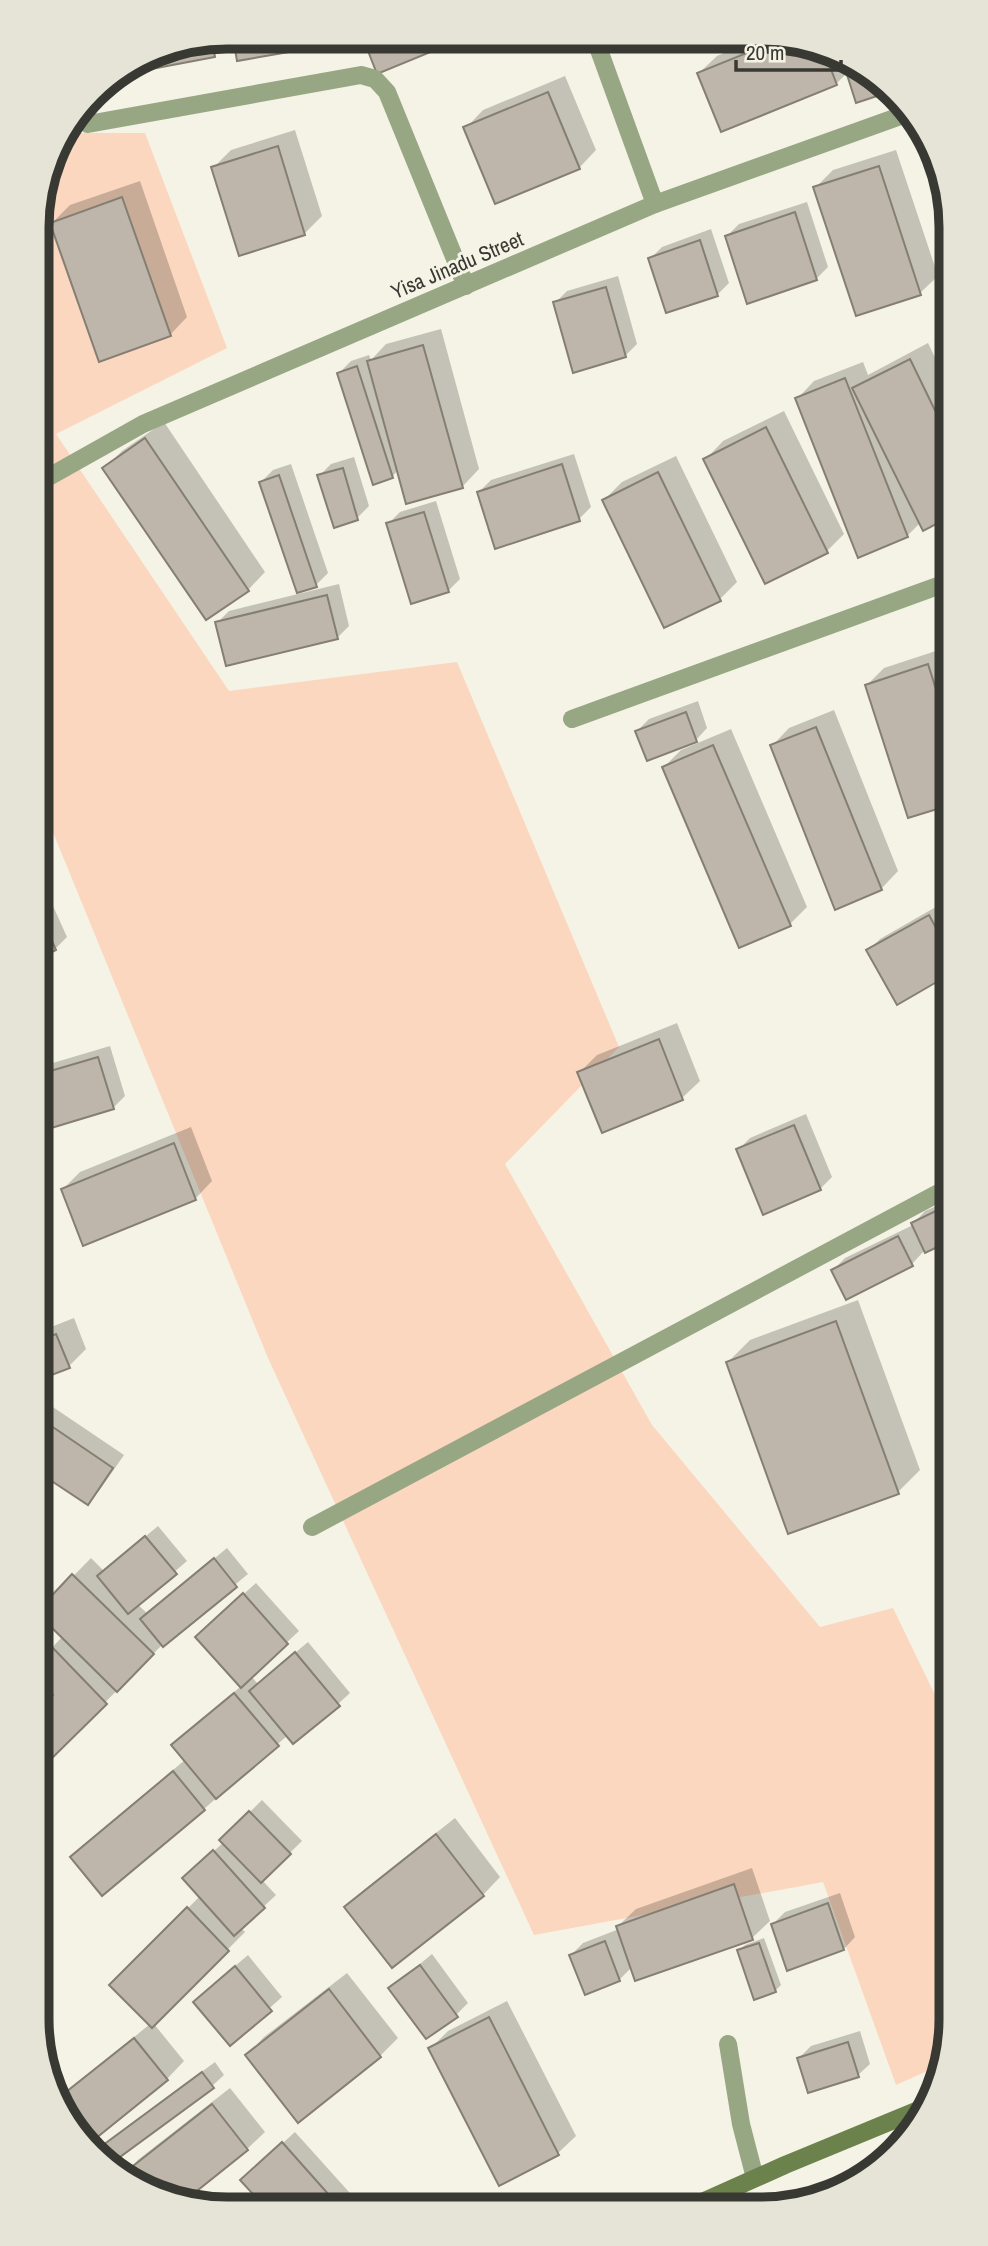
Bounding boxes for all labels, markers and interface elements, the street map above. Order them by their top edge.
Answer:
scale bar [736,28,841,72]
text: 20 m [746,38,784,67]
street label: Yisa Jinadu Street [386,224,528,306]

